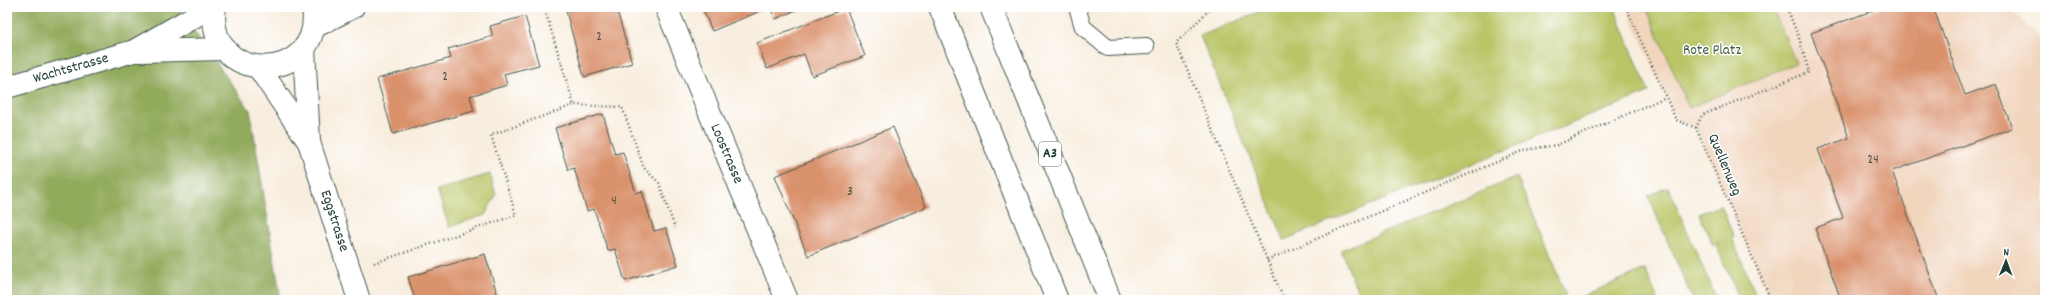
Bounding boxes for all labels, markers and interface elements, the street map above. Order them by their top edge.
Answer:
house number: 2 [596,28,602,47]
park label: Rote Platz [1683,40,1741,62]
street label: Wachtstrasse [31,48,112,90]
house number: 2 [442,68,448,87]
street label: Loostrasse [704,121,749,188]
street label: Quellenweg [1701,131,1747,199]
road number: A3 [1039,142,1061,166]
house number: 24 [1867,151,1879,170]
house number: 3 [847,183,853,202]
street label: Eggstrasse [314,187,354,255]
house number: 4 [611,192,617,211]
north arrow [1986,241,2026,281]
text: N [2003,245,2010,261]

